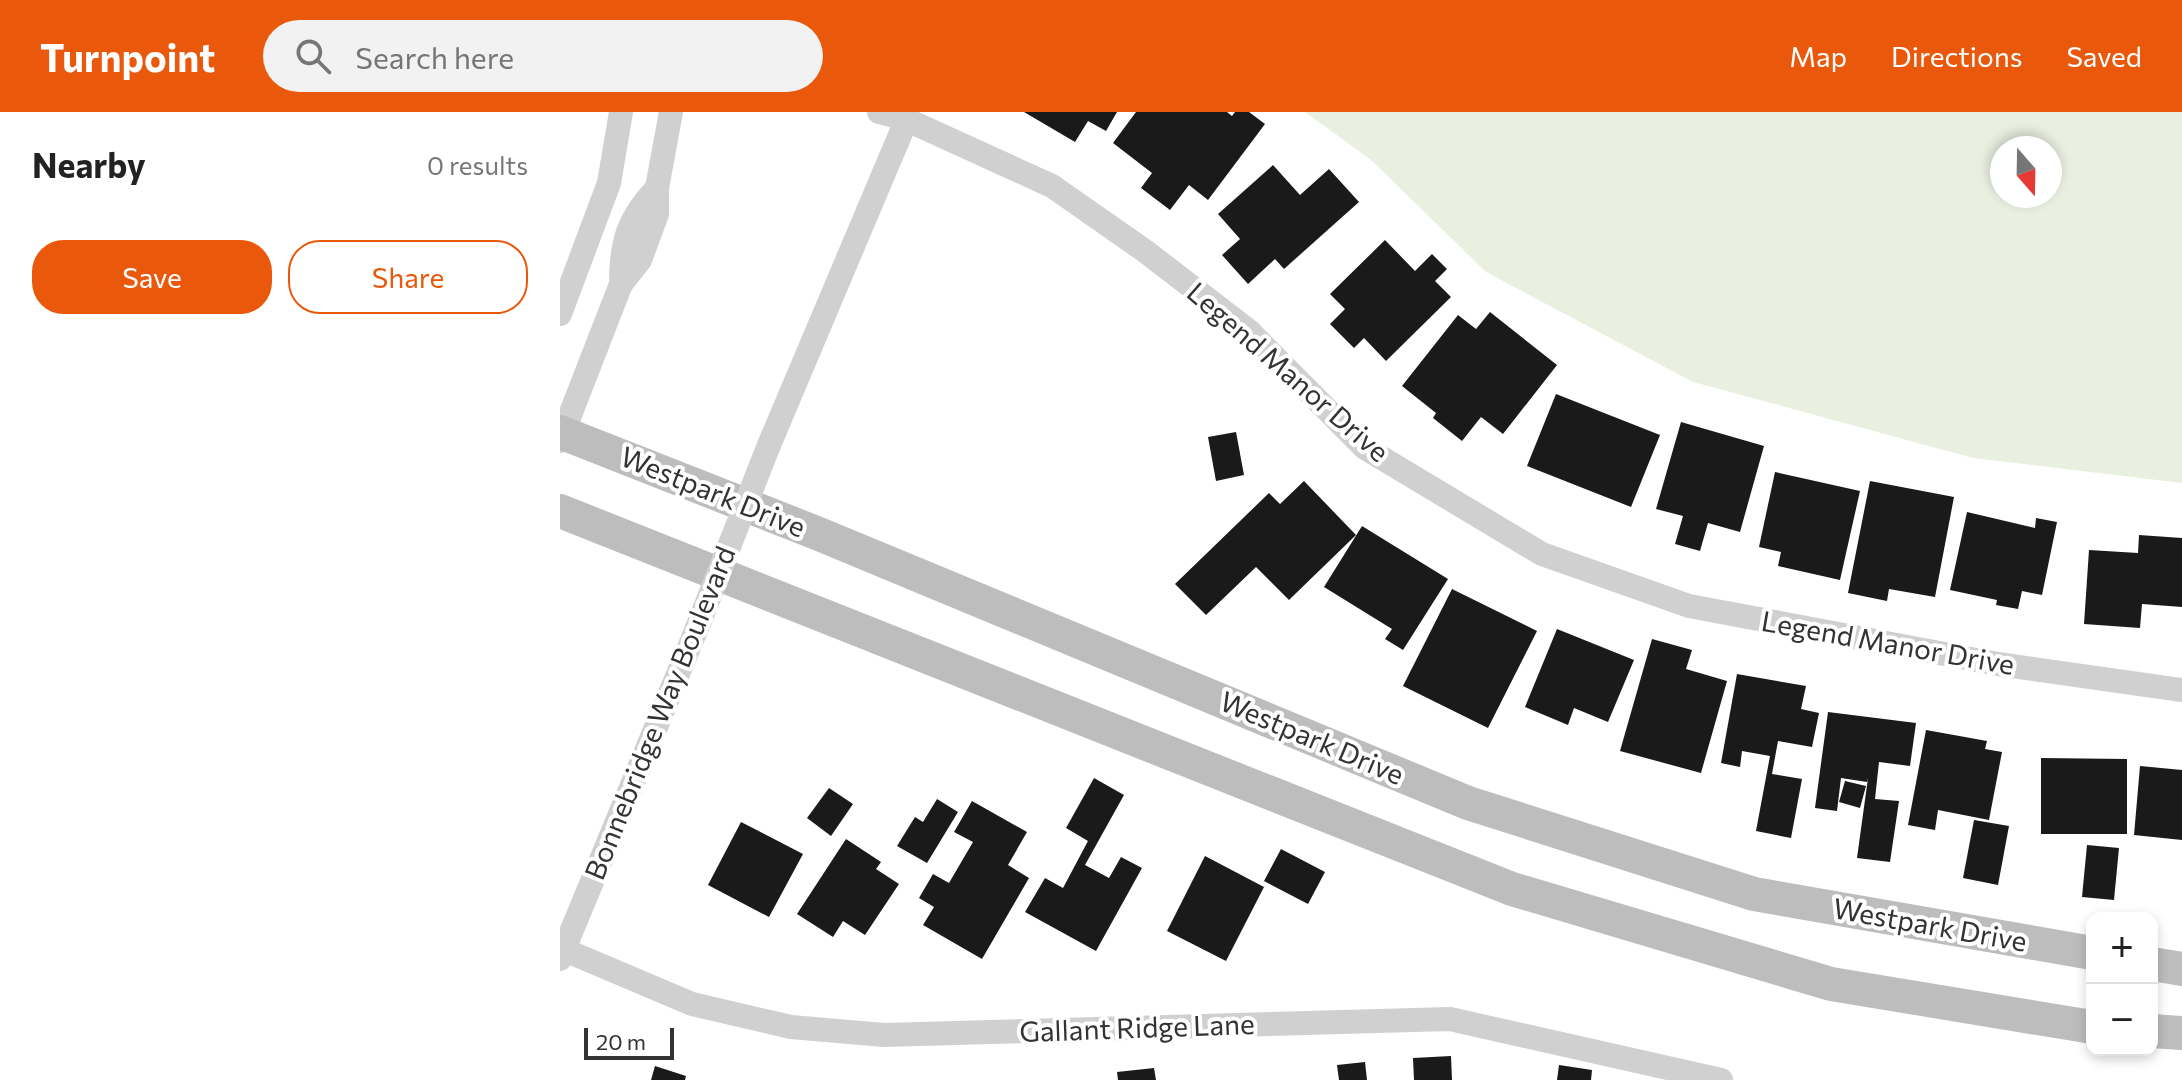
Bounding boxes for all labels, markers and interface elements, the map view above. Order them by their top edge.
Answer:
search box [263,20,823,92]
text: Turnpoint [40,33,215,80]
icon: search [291,34,335,78]
text: Search here [355,38,514,75]
text: Map [1789,39,1847,73]
text: Directions [1891,39,2022,73]
text: Saved [2066,39,2142,73]
north arrow [1990,136,2062,208]
text: Nearby [32,143,146,185]
text: 0 results [427,149,528,180]
button: Save [32,240,272,314]
button: Share [288,240,528,314]
street label: Legend Manor Drive [1181,274,1396,468]
street label: Westpark Drive [616,439,811,544]
street label: Bonnebridge Way Boulevard [577,541,742,884]
street label: Legend Manor Drive [1759,603,2017,681]
street label: Westpark Drive [1215,683,1409,791]
street label: Westpark Drive [1831,890,2030,958]
map controls [2086,912,2158,1056]
button: + [2086,912,2158,984]
button: − [2086,984,2158,1056]
street label: Gallant Ridge Lane [1019,1006,1255,1048]
scale bar [584,1024,674,1060]
text: 20 m [596,1028,646,1055]

